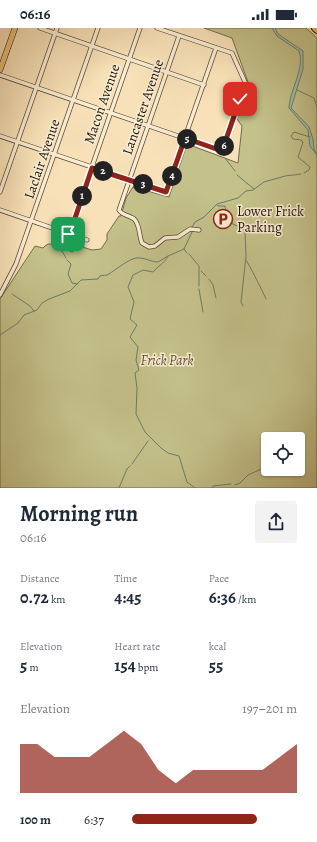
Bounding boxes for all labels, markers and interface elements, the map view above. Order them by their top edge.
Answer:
text: 06:16 [20,4,51,24]
street label: Lancaster Avenue [118,57,168,157]
street label: Macon Avenue [79,62,125,146]
pin [223,82,257,116]
icon: check [229,88,251,110]
street label: Laclair Avenue [19,117,65,201]
pin: 5 [177,129,197,149]
text: 5 [185,131,189,146]
pin: 6 [214,136,234,156]
text: 6 [221,138,227,153]
pin: 2 [93,161,113,181]
text: 2 [100,163,106,178]
pin: 4 [162,166,182,186]
text: 4 [169,168,175,183]
pin: 3 [133,174,153,194]
text: 3 [141,176,145,191]
pin: 1 [72,186,92,206]
text: 1 [80,188,84,203]
place label: Lower Frick Parking [237,202,304,237]
parking icon: Lower Frick Parking [212,208,234,230]
pin [51,217,85,251]
icon: arrive [57,223,79,245]
park label: Frick Park [141,351,193,370]
map controls [261,432,305,476]
button: locate [261,432,305,476]
text: Morning run [20,499,138,529]
button: share [255,501,297,543]
text: 06:16 [20,529,46,546]
text: Distance [20,571,59,586]
text: Time [114,571,137,586]
text: Pace [209,571,229,586]
text: 0.72 [20,586,49,609]
text: 4:45 [114,586,142,609]
text: 6:36 [209,586,236,609]
text: km [49,592,66,607]
text: /km [236,592,256,607]
text: Elevation [20,639,62,654]
text: Heart rate [114,639,160,654]
text: kcal [209,639,226,654]
text: 5 [20,654,27,677]
text: 154 [114,654,136,677]
text: 55 [209,654,223,677]
text: m [27,660,39,675]
text: bpm [136,660,158,675]
text: Elevation [20,700,70,717]
text: 197–201 m [242,700,297,717]
text: 100 m [20,811,51,828]
text: 6:37 [84,811,104,828]

